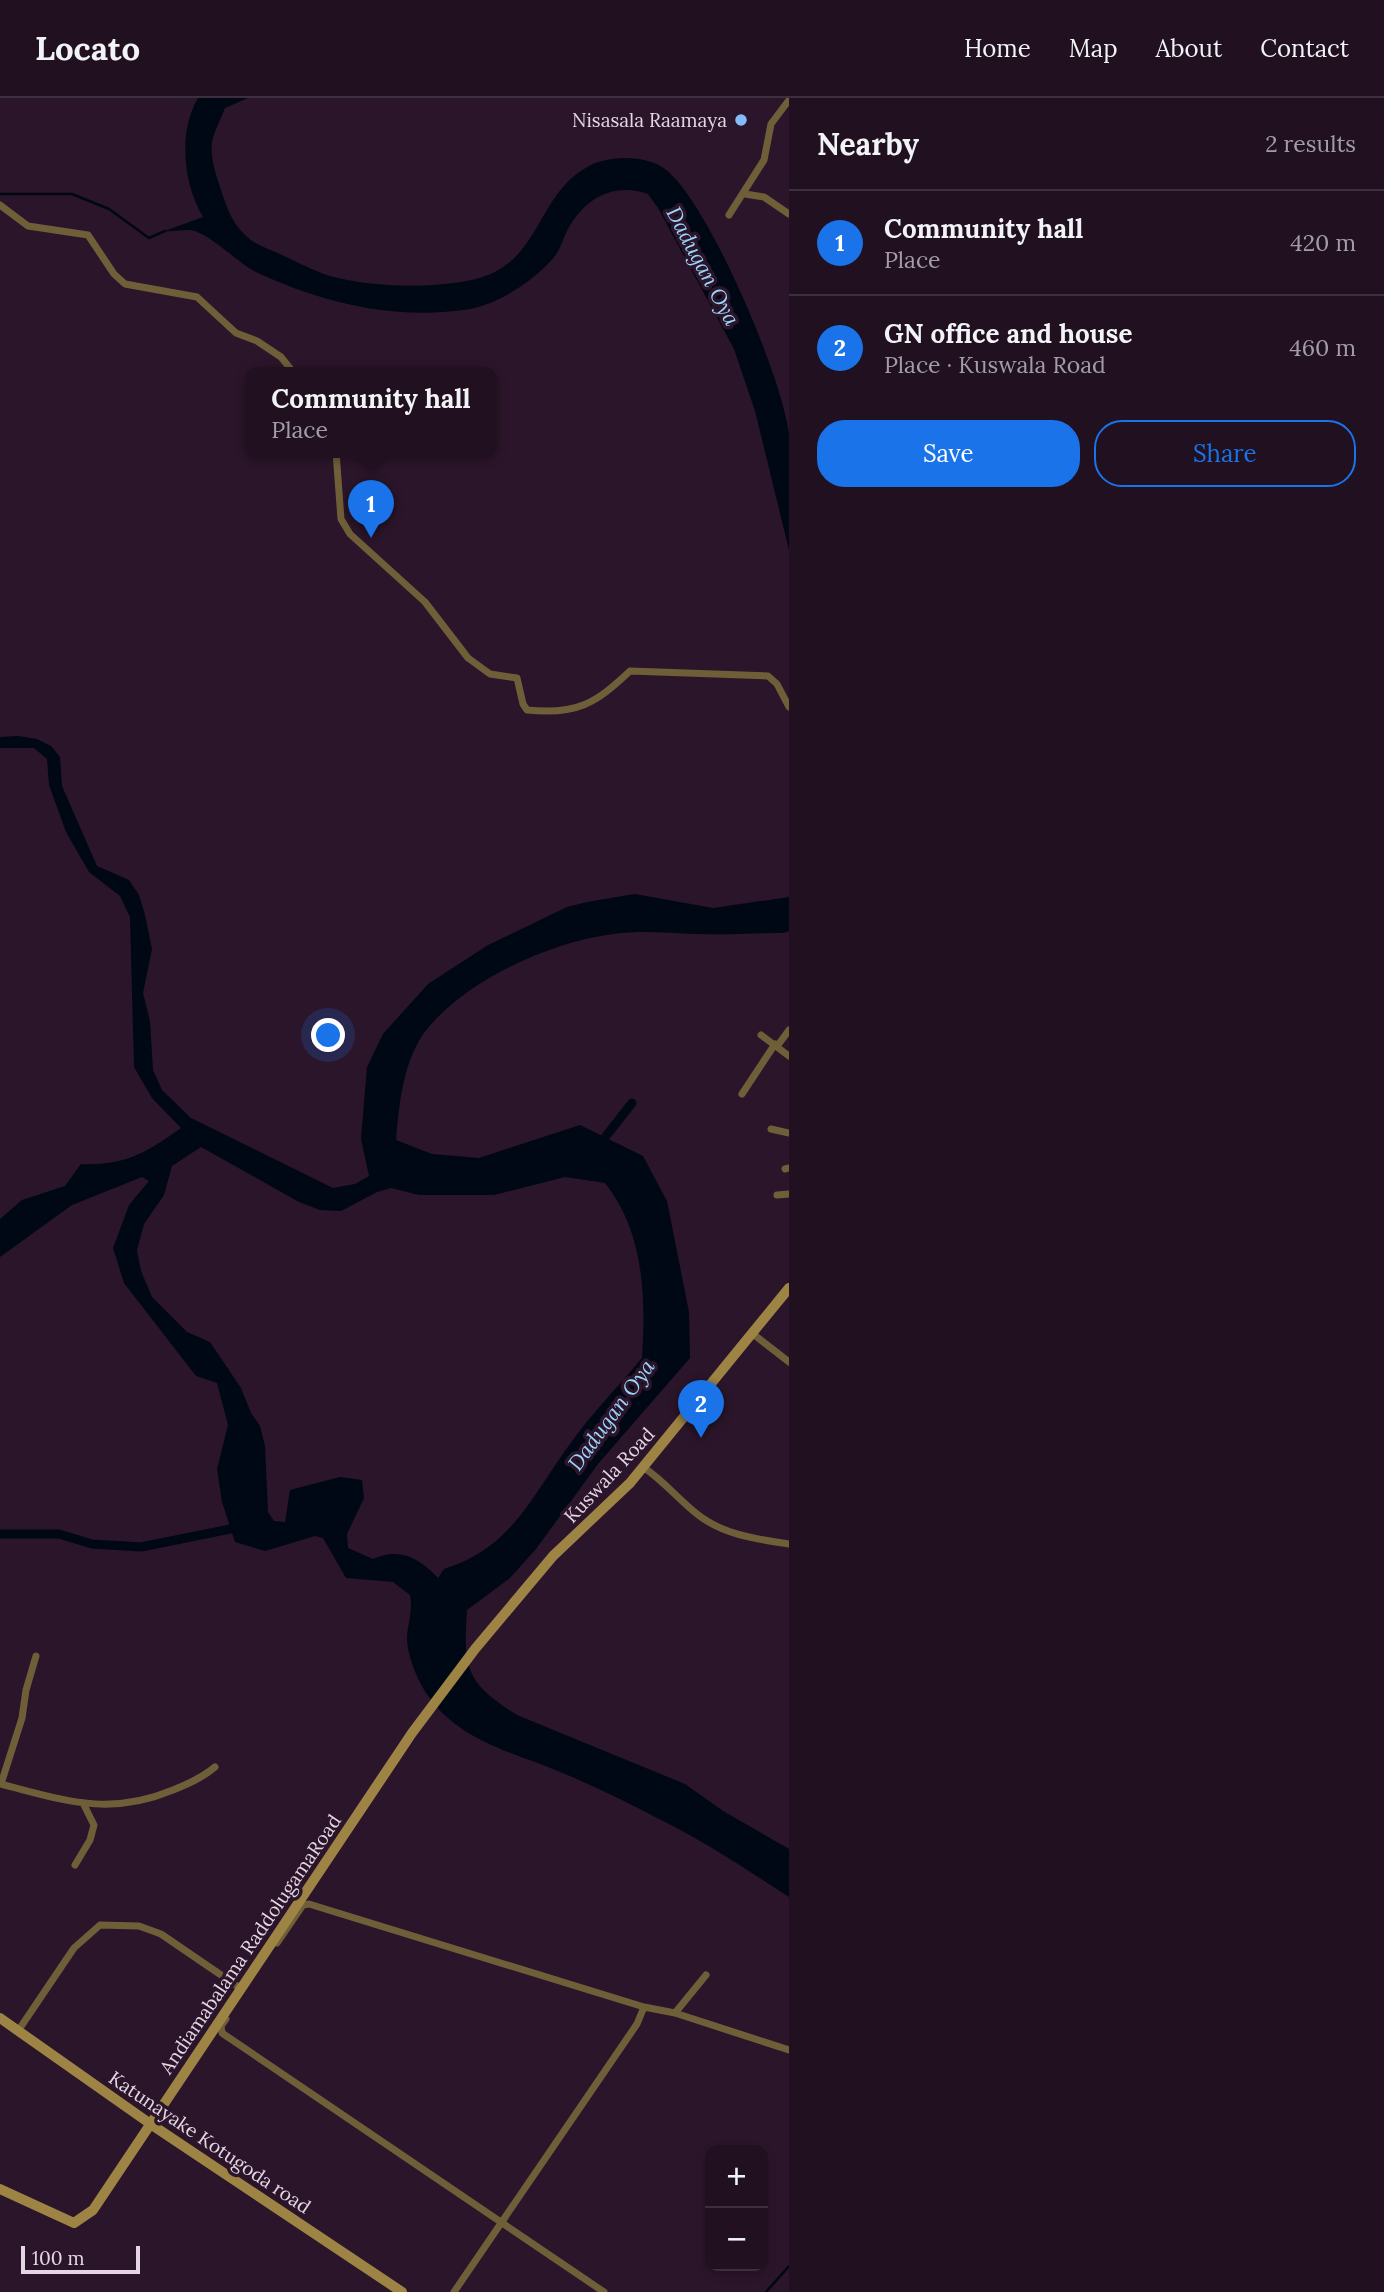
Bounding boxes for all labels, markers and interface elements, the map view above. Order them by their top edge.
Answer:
text: Locato [35,27,140,69]
text: Home [964,33,1031,64]
text: Map [1069,33,1118,64]
text: About [1156,33,1222,64]
text: Contact [1260,33,1349,64]
place label: Nisasala Raamaya [572,108,727,132]
marker: Nisasala Raamaya [733,112,749,128]
text: Nearby [817,125,919,163]
text: 2 results [1265,129,1356,158]
water label: Dadugan Oya [660,202,746,331]
text: Community hall [884,212,1083,245]
text: 1 [835,228,845,257]
text: 420 m [1290,228,1356,257]
text: Place [884,245,941,274]
text: GN office and house [884,317,1132,350]
text: 2 [834,333,846,362]
text: 460 m [1289,333,1356,362]
text: Place · Kuswala Road [884,350,1106,379]
popup [245,367,497,458]
text: Community hall [271,382,471,415]
text: Place [271,415,328,444]
button: Save [817,420,1080,487]
button: Share [1094,420,1356,487]
pin: 1 [348,480,394,538]
your location [311,1018,345,1052]
water label: Dadugan Oya [562,1354,661,1476]
pin: 2 [678,1380,724,1438]
street label: Kuswala Road [559,1422,659,1528]
street label: Andiamabalama RaddolugamaRoad [154,1810,346,2079]
street label: Katunayake Kotugoda road [105,2065,315,2219]
map controls [705,2145,768,2271]
button: + [705,2145,768,2208]
button: − [705,2208,768,2271]
scale bar [21,2243,140,2275]
text: 100 m [32,2246,85,2270]

